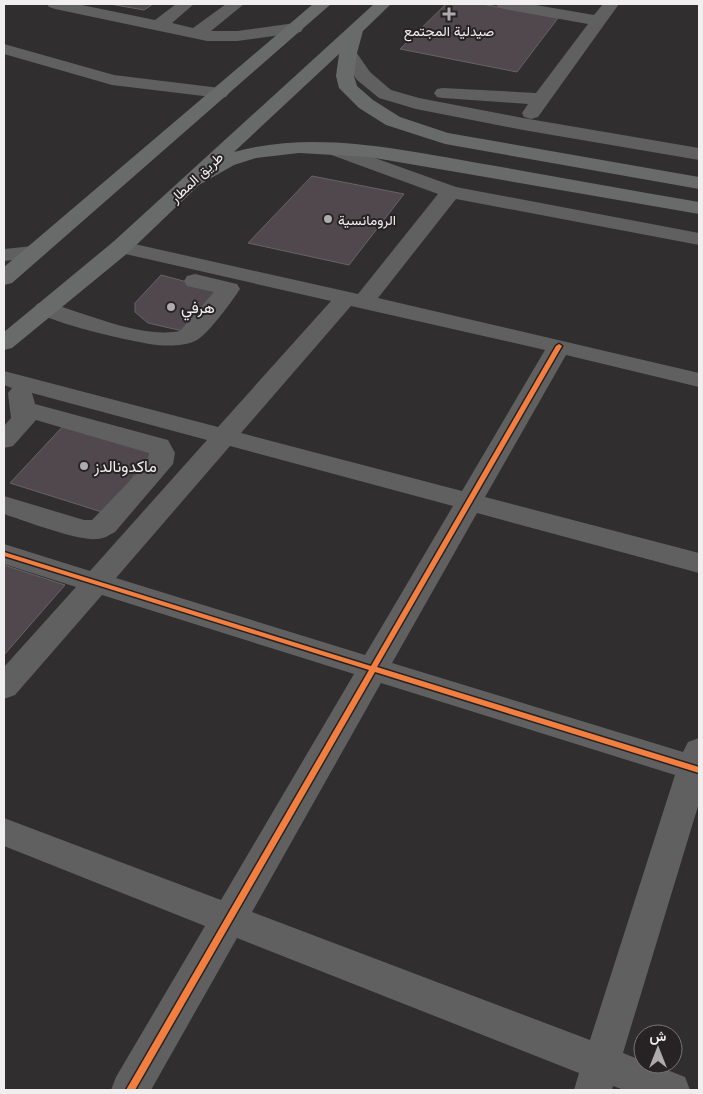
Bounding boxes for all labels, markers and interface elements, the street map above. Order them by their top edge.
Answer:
marker: صيدلية المجتمع [443,8,455,20]
place label: صيدلية المجتمع [404,21,495,42]
street label: طريق المطار [164,147,227,207]
place label: الرومانسية [338,210,396,229]
marker: الرومانسية [322,213,334,225]
place label: هرفي [181,296,215,321]
marker: هرفي [165,301,177,313]
place label: ماكدونالدز [93,455,157,477]
marker: ماكدونالدز [78,460,90,472]
north arrow [633,1024,683,1074]
text: ش [650,1026,667,1045]

